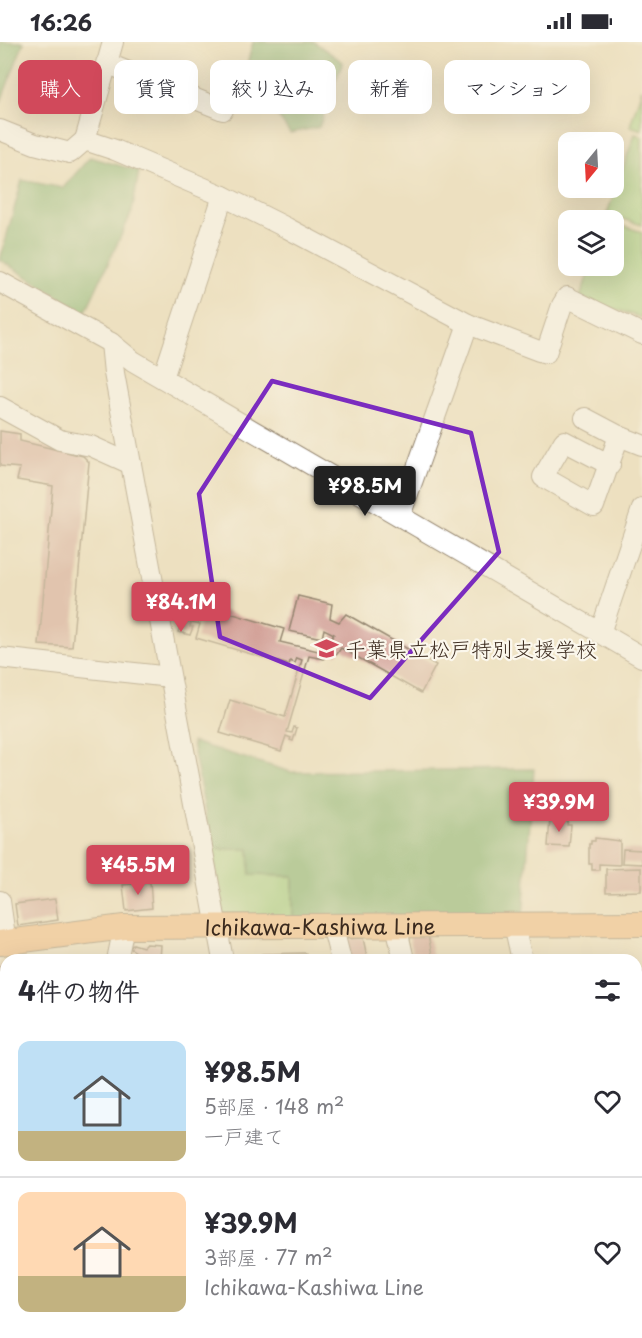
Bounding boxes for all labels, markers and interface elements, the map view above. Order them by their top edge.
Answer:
text: 16:26 [30,5,92,38]
chip: 購入 [18,60,102,114]
chip: 賃貸 [114,60,198,114]
chip: 絞り込み [210,60,336,114]
chip: 新着 [348,60,432,114]
chip: マンション [444,60,590,114]
north arrow [558,132,624,198]
map controls [558,132,624,276]
button: layers [558,210,624,276]
pin: ¥98.5M [316,466,414,517]
text: ¥98.5M [328,470,402,500]
pin: ¥84.1M [132,582,230,633]
text: ¥84.1M [146,586,216,616]
place label: 千葉県立松戸特別支援学校 [345,632,597,664]
school or university icon: 千葉県立松戸特別支援学校 [314,635,340,661]
pin: ¥39.9M [510,782,608,833]
text: ¥39.9M [523,786,595,816]
pin: ¥45.5M [89,845,187,896]
text: ¥45.5M [100,849,176,879]
street label: Ichikawa-Kashiwa Line [204,909,436,943]
text: 4件の物件 [18,971,140,1010]
icon: filters [591,974,624,1007]
text: ¥98.5M [204,1052,301,1091]
icon: home [66,1065,138,1137]
icon: heart [591,1085,624,1118]
text: 5部屋 · 148 m² [204,1091,344,1121]
text: 一戸建て [204,1121,284,1151]
text: ¥39.9M [204,1203,298,1242]
icon: home [66,1216,138,1288]
icon: heart [591,1236,624,1269]
text: 3部屋 · 77 m² [204,1242,333,1272]
text: Ichikawa-Kashiwa Line [204,1272,424,1302]

